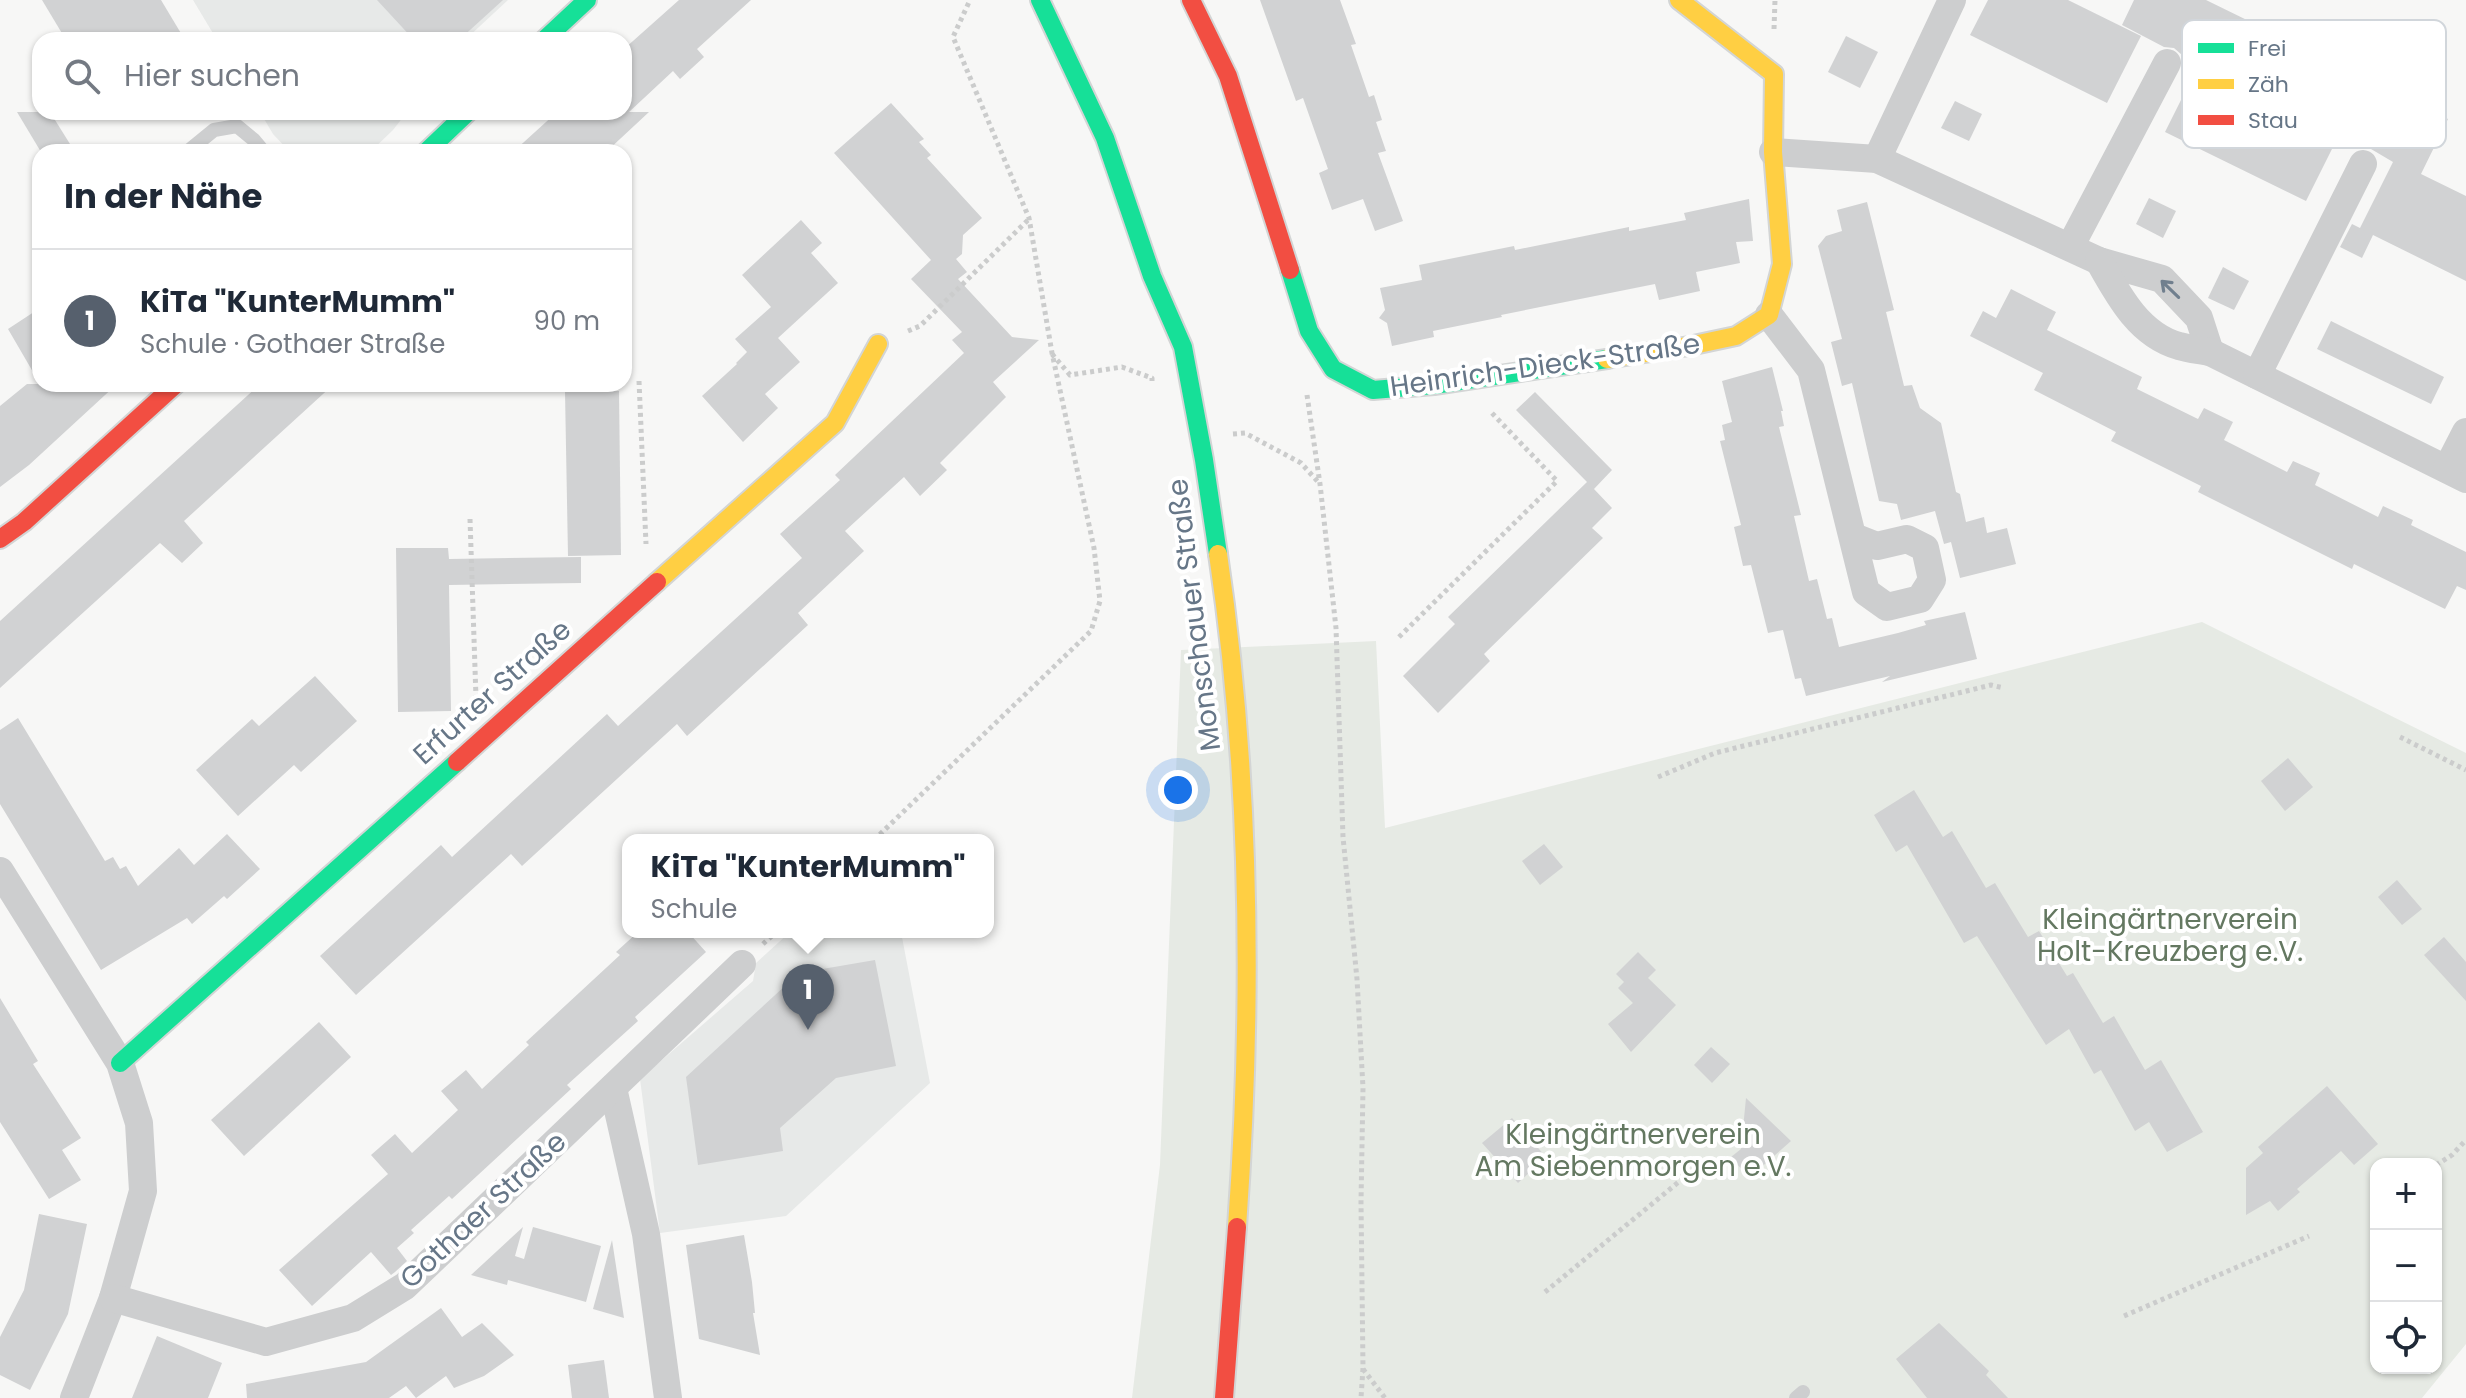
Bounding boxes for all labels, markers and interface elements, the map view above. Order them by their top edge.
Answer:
legend [2182,20,2446,148]
search box [32,32,632,120]
text: Frei [2248,33,2286,64]
icon: search [60,54,104,98]
text: Hier suchen [124,54,300,97]
text: Zäh [2248,69,2289,100]
text: Stau [2248,105,2298,136]
text: In der Nähe [64,172,262,220]
one-way arrow [2160,279,2180,298]
text: KiTa "KunterMumm" [140,280,455,323]
text: 1 [85,303,95,339]
text: 90 m [534,303,600,339]
street label: Heinrich-Dieck-Straße [1388,324,1702,406]
text: Schule · Gothaer Straße [140,326,445,362]
street label: Monschauer Straße [1158,477,1230,753]
street label: Erfurter Straße [405,610,579,774]
your location [1158,770,1198,810]
popup [622,834,994,938]
text: KiTa "KunterMumm" [650,845,966,888]
text: Schule [650,891,737,927]
park label: Kleingärtnerverein Holt-Kreuzberg e.V. [2037,900,2303,971]
pin: 1 [782,964,834,1030]
park label: Kleingärtnerverein Am Siebenmorgen e.V. [1474,1115,1792,1186]
street label: Gothaer Straße [391,1123,575,1297]
map controls [2370,1158,2442,1374]
button: + [2370,1158,2442,1230]
button: − [2370,1230,2442,1302]
button: locate [2370,1302,2442,1374]

